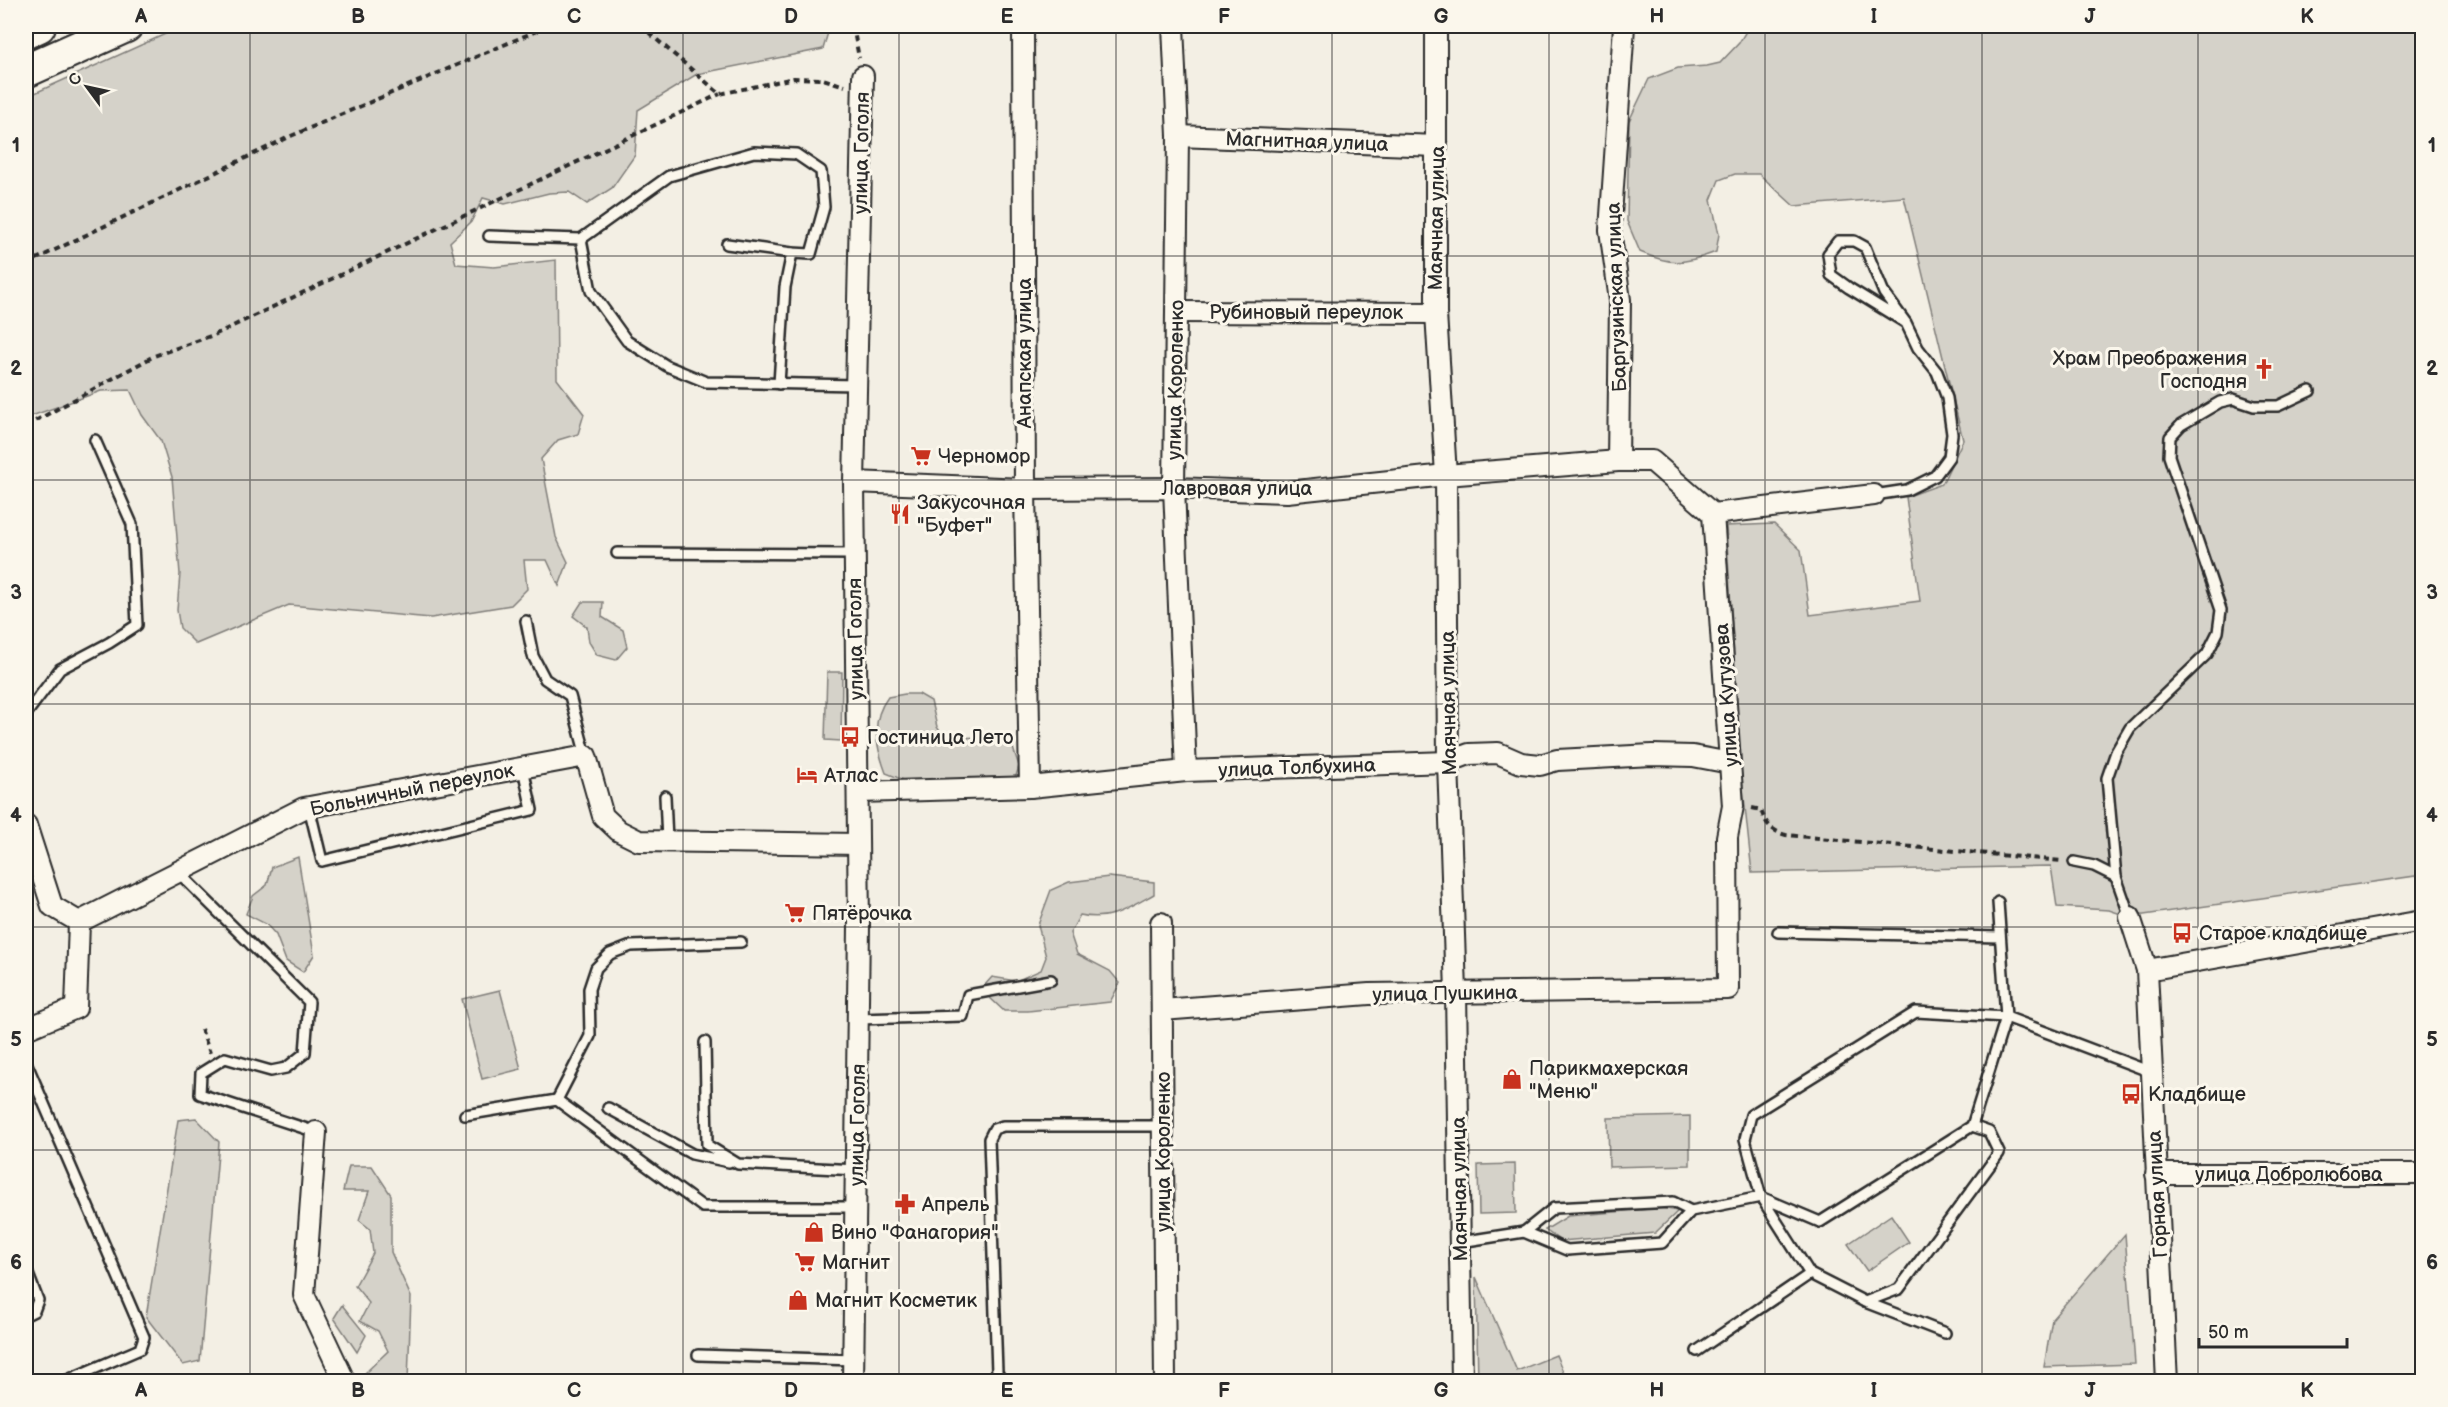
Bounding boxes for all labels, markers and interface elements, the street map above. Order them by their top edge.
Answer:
text: A [134,5,148,29]
text: B [351,5,365,29]
text: C [567,5,581,29]
text: D [784,5,798,29]
text: E [1001,5,1014,29]
text: F [1218,5,1230,29]
text: G [1434,5,1449,29]
text: H [1650,5,1664,29]
text: I [1871,5,1877,29]
text: J [2085,5,2097,29]
text: K [2300,5,2314,29]
north arrow [57,57,117,117]
text: С [65,70,87,89]
street label: улица Гоголя [849,92,875,214]
street label: Магнитная улица [1225,127,1389,157]
text: 1 [12,134,20,158]
text: 1 [2428,134,2436,158]
street label: Маячная улица [1424,145,1450,291]
street label: Баргузинская улица [1602,201,1632,392]
street label: Анапская улица [1013,278,1037,429]
street label: улица Короленко [1163,300,1189,460]
street label: Рубиновый переулок [1209,301,1403,325]
place label: Храм Преображения Господня [2053,347,2247,394]
text: 2 [10,357,22,381]
church icon: Храм Преображения Господня [2252,357,2276,381]
text: 2 [2426,357,2438,381]
supermarket icon: Черномор [909,444,933,468]
place label: Черномор [938,445,1031,469]
street label: Лавровая улица [1161,477,1313,501]
place label: Закусочная "Буфет" [917,491,1025,538]
restaurant icon: Закусочная "Буфет" [888,502,912,526]
street label: улица Гоголя [843,578,869,700]
text: 3 [10,581,22,605]
text: 3 [2426,581,2438,605]
street label: улица Кутузова [1710,622,1744,767]
street label: Маячная улица [1436,630,1462,776]
bus stop icon: Гостиница Лето [838,725,862,749]
place label: Гостиница Лето [867,726,1013,750]
street label: улица Толбухина [1218,753,1376,783]
street label: Больничный переулок [308,758,517,822]
hotel icon: Атлас [795,763,819,787]
place label: Атлас [823,764,879,788]
text: 4 [10,804,22,828]
text: 4 [2426,804,2438,828]
supermarket icon: Пятёрочка [783,901,807,925]
place label: Пятёрочка [812,902,912,926]
bus stop icon: Старое кладбище [2170,921,2194,945]
place label: Старое кладбище [2199,922,2367,946]
street label: улица Пушкина [1372,981,1518,1007]
text: 5 [10,1028,22,1052]
text: 5 [2426,1028,2438,1052]
place label: Парикмахерская "Меню" [1529,1057,1688,1104]
street label: улица Гоголя [845,1064,871,1186]
shop icon: Парикмахерская "Меню" [1500,1067,1524,1091]
street label: улица Короленко [1152,1072,1176,1232]
bus stop icon: Кладбище [2119,1082,2143,1106]
place label: Кладбище [2148,1083,2246,1107]
street label: Маячная улица [1447,1116,1473,1262]
street label: Горная улица [2143,1129,2173,1258]
street label: улица Добролюбова [2195,1163,2383,1187]
pharmacy icon: Апрель [893,1192,917,1216]
place label: Апрель [921,1193,989,1217]
shop icon: Вино "Фанагория" [802,1220,826,1244]
place label: Вино "Фанагория" [831,1221,999,1245]
supermarket icon: Магнит [793,1250,817,1274]
text: 6 [10,1251,22,1275]
place label: Магнит [822,1251,891,1275]
text: 6 [2426,1251,2438,1275]
shop icon: Магнит Косметик [786,1288,810,1312]
place label: Магнит Косметик [815,1289,977,1313]
scale bar [2199,1311,2348,1349]
text: 50 m [2208,1322,2249,1343]
text: A [134,1379,148,1403]
text: B [351,1379,365,1403]
text: C [567,1379,581,1403]
text: D [784,1379,798,1403]
text: E [1001,1379,1014,1403]
text: F [1218,1379,1230,1403]
text: G [1434,1379,1449,1403]
text: H [1650,1379,1664,1403]
text: I [1871,1379,1877,1403]
text: J [2085,1379,2097,1403]
text: K [2300,1379,2314,1403]

